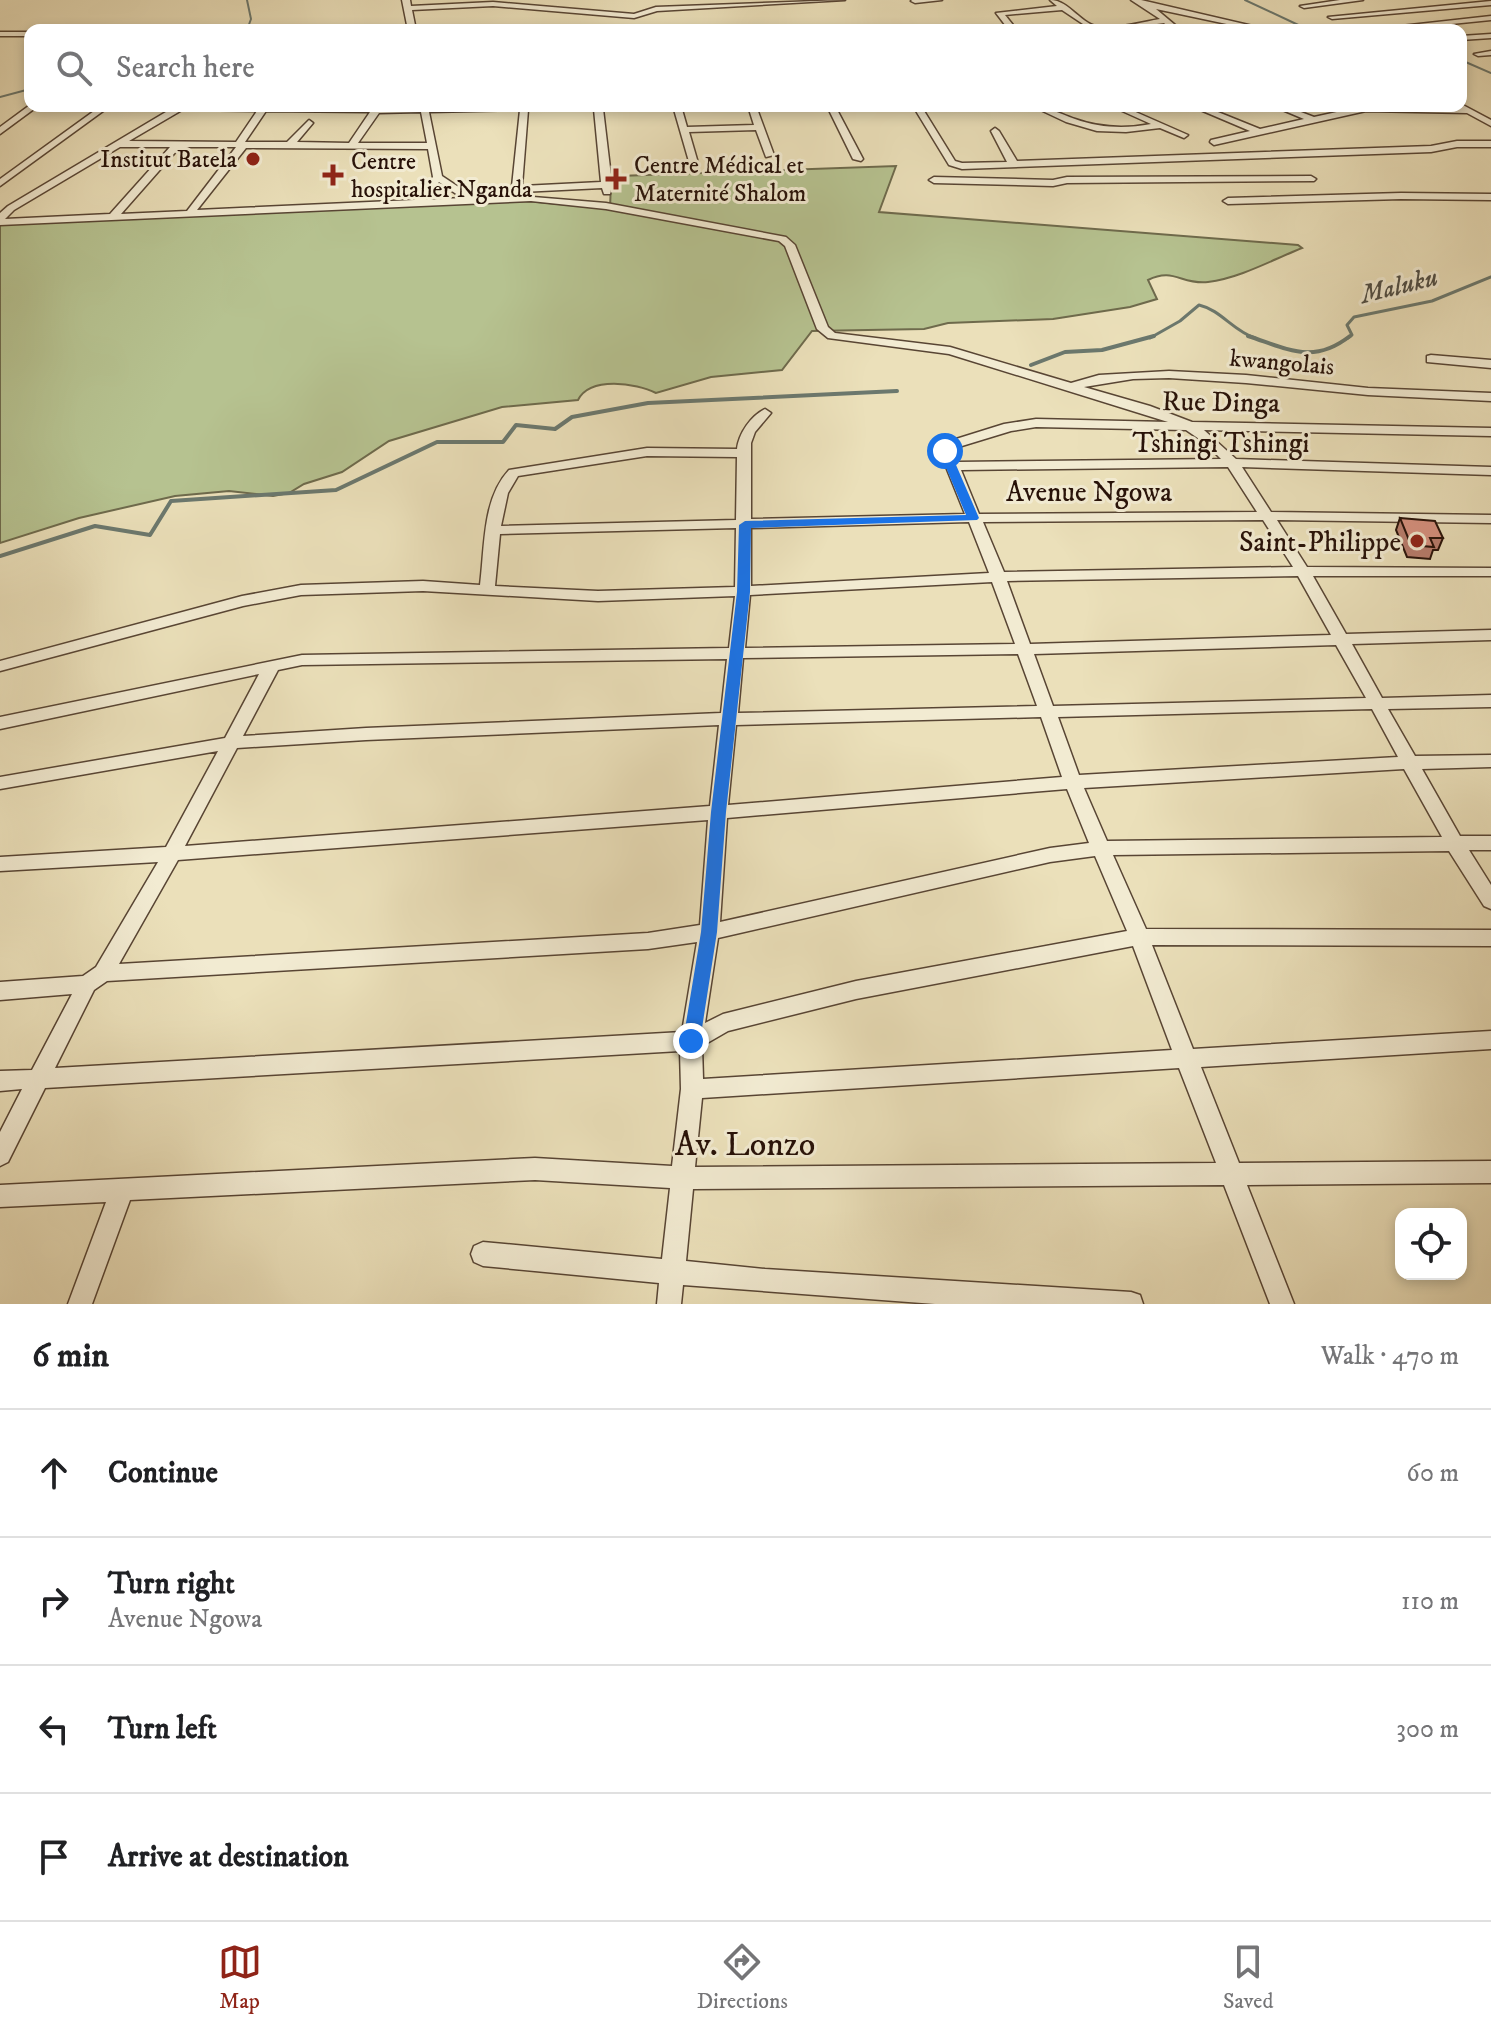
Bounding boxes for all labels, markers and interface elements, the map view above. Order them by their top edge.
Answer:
search box [24,24,1467,112]
icon: search [52,46,96,90]
text: Search here [116,50,255,87]
place label: Institut Batela [100,145,238,175]
place label: Centre hospitalier Nganda [351,147,533,205]
marker: Institut Batela [244,150,262,168]
place label: Centre Médical et Maternité Shalom [634,151,806,209]
marker: Centre hospitalier Nganda [322,164,344,186]
marker: Centre Médical et Maternité Shalom [605,168,627,190]
water label: Maluku [1355,261,1442,312]
street label: kwangolais [1228,343,1335,383]
street label: Rue Dinga [1162,384,1280,421]
street label: Tshingi Tshingi [1132,426,1310,461]
route start [927,433,963,469]
street label: Avenue Ngowa [1006,475,1172,510]
place label: Saint-Philippe [1239,525,1401,560]
marker: Saint-Philippe [1408,532,1426,550]
route end [673,1023,709,1059]
street label: Av. Lonzo [675,1124,815,1166]
map controls [1395,1208,1467,1280]
button: locate [1395,1208,1467,1280]
text: 6 min [32,1335,109,1377]
text: Walk · 470 m [1321,1340,1459,1373]
icon: ahead [32,1451,76,1495]
text: Continue [108,1455,218,1492]
text: 60 m [1406,1457,1459,1490]
text: Turn right [108,1566,235,1603]
icon: right [32,1579,76,1623]
text: 110 m [1401,1585,1459,1618]
text: Avenue Ngowa [108,1603,262,1636]
icon: left [32,1707,76,1751]
text: Turn left [108,1711,217,1748]
text: 300 m [1396,1713,1459,1746]
icon: arrive [32,1835,76,1879]
text: Arrive at destination [108,1839,349,1876]
tab: Map [218,1940,262,2015]
tab: Directions [697,1940,788,2015]
tab: Saved [1223,1940,1273,2015]

